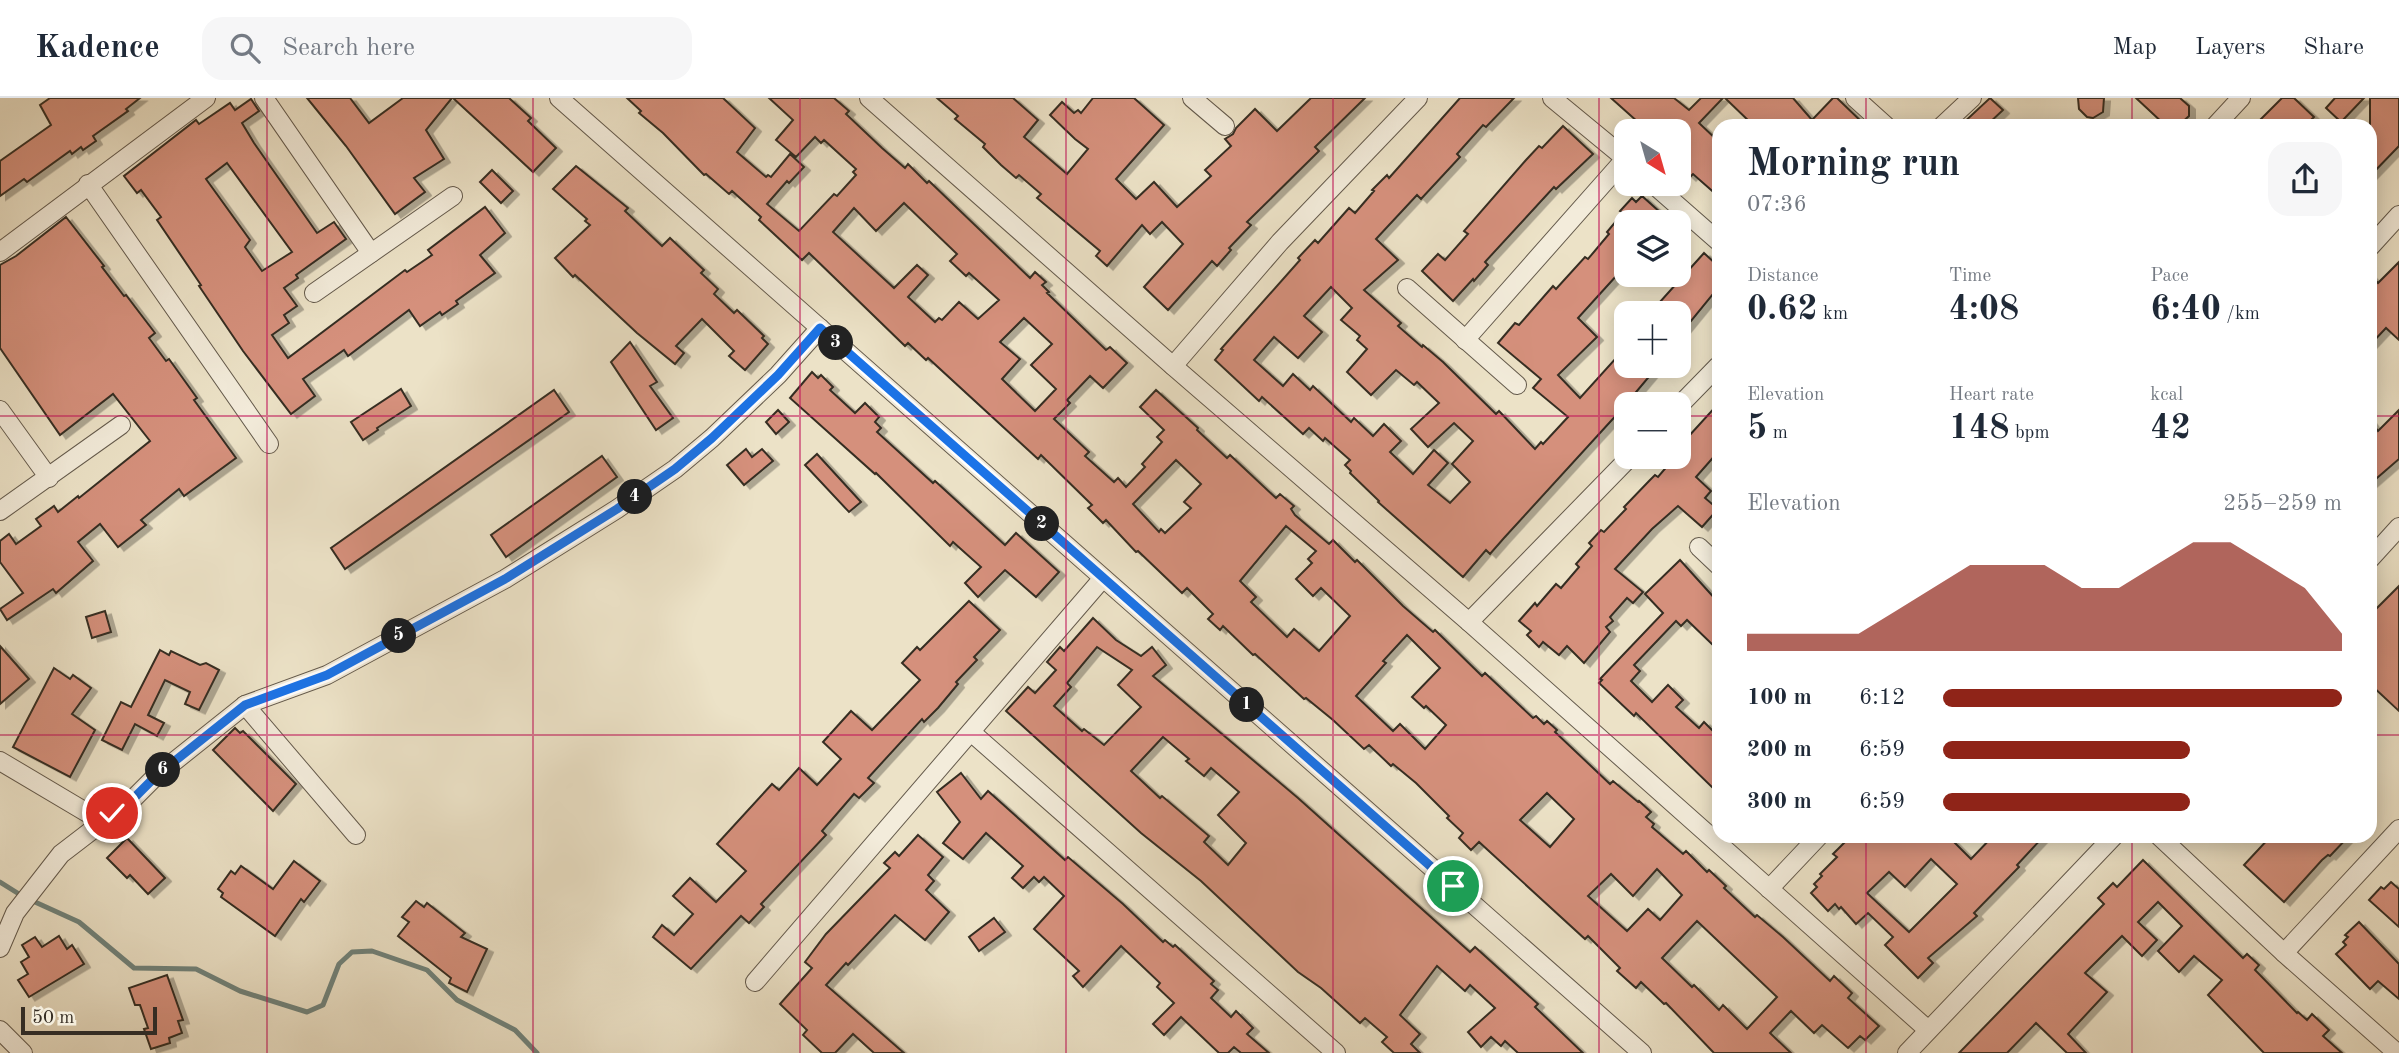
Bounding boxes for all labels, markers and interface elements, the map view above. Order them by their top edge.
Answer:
search box [202,17,692,80]
icon: search [226,29,264,67]
text: Kadence [35,32,160,65]
text: Search here [282,35,415,61]
text: Map [2113,36,2157,60]
text: Layers [2195,36,2265,60]
text: Share [2303,36,2364,60]
north arrow [1614,119,1690,196]
map controls [1614,119,1691,469]
button: share [2268,142,2342,216]
text: Morning run [1747,146,1960,184]
text: 07:36 [1747,193,1807,216]
button: layers [1614,210,1691,287]
text: Distance [1747,267,1819,286]
text: Time [1949,267,1991,286]
text: Pace [2150,267,2189,286]
text: 0.62 [1747,292,1818,327]
text: 4:08 [1949,292,2019,327]
text: 6:40 [2150,292,2221,327]
button: + [1614,301,1691,378]
text: km [1818,305,1848,324]
text: /km [2221,305,2260,324]
pin: 3 [818,326,854,360]
text: 3 [830,333,841,352]
text: Elevation [1747,386,1824,405]
text: Heart rate [1949,386,2034,405]
text: kcal [2150,386,2183,405]
button: − [1614,392,1691,469]
text: 5 [1747,411,1767,446]
text: 148 [1949,411,2010,446]
text: 42 [2150,411,2191,446]
text: m [1767,424,1788,443]
text: bpm [2010,424,2050,443]
pin: 4 [618,480,652,514]
text: 4 [629,487,640,506]
text: Elevation [1747,492,1841,515]
text: 255–259 m [2223,492,2342,515]
pin: 2 [1024,506,1060,542]
text: 2 [1036,514,1047,533]
pin: 5 [382,618,416,654]
text: 5 [393,626,404,645]
text: 100 m [1747,686,1812,709]
text: 6:12 [1859,686,1905,709]
pin: 1 [1230,688,1264,722]
text: 1 [1241,695,1252,714]
text: 200 m [1747,738,1812,761]
text: 6:59 [1859,738,1905,761]
pin: 6 [146,752,180,788]
text: 6 [157,760,168,779]
pin [82,783,142,843]
text: 300 m [1747,790,1812,813]
text: 6:59 [1859,790,1905,813]
icon: check [93,794,131,832]
pin [1423,856,1483,916]
icon: arrive [1434,867,1472,905]
scale bar [21,1004,158,1036]
text: 50 m [32,1009,74,1028]

